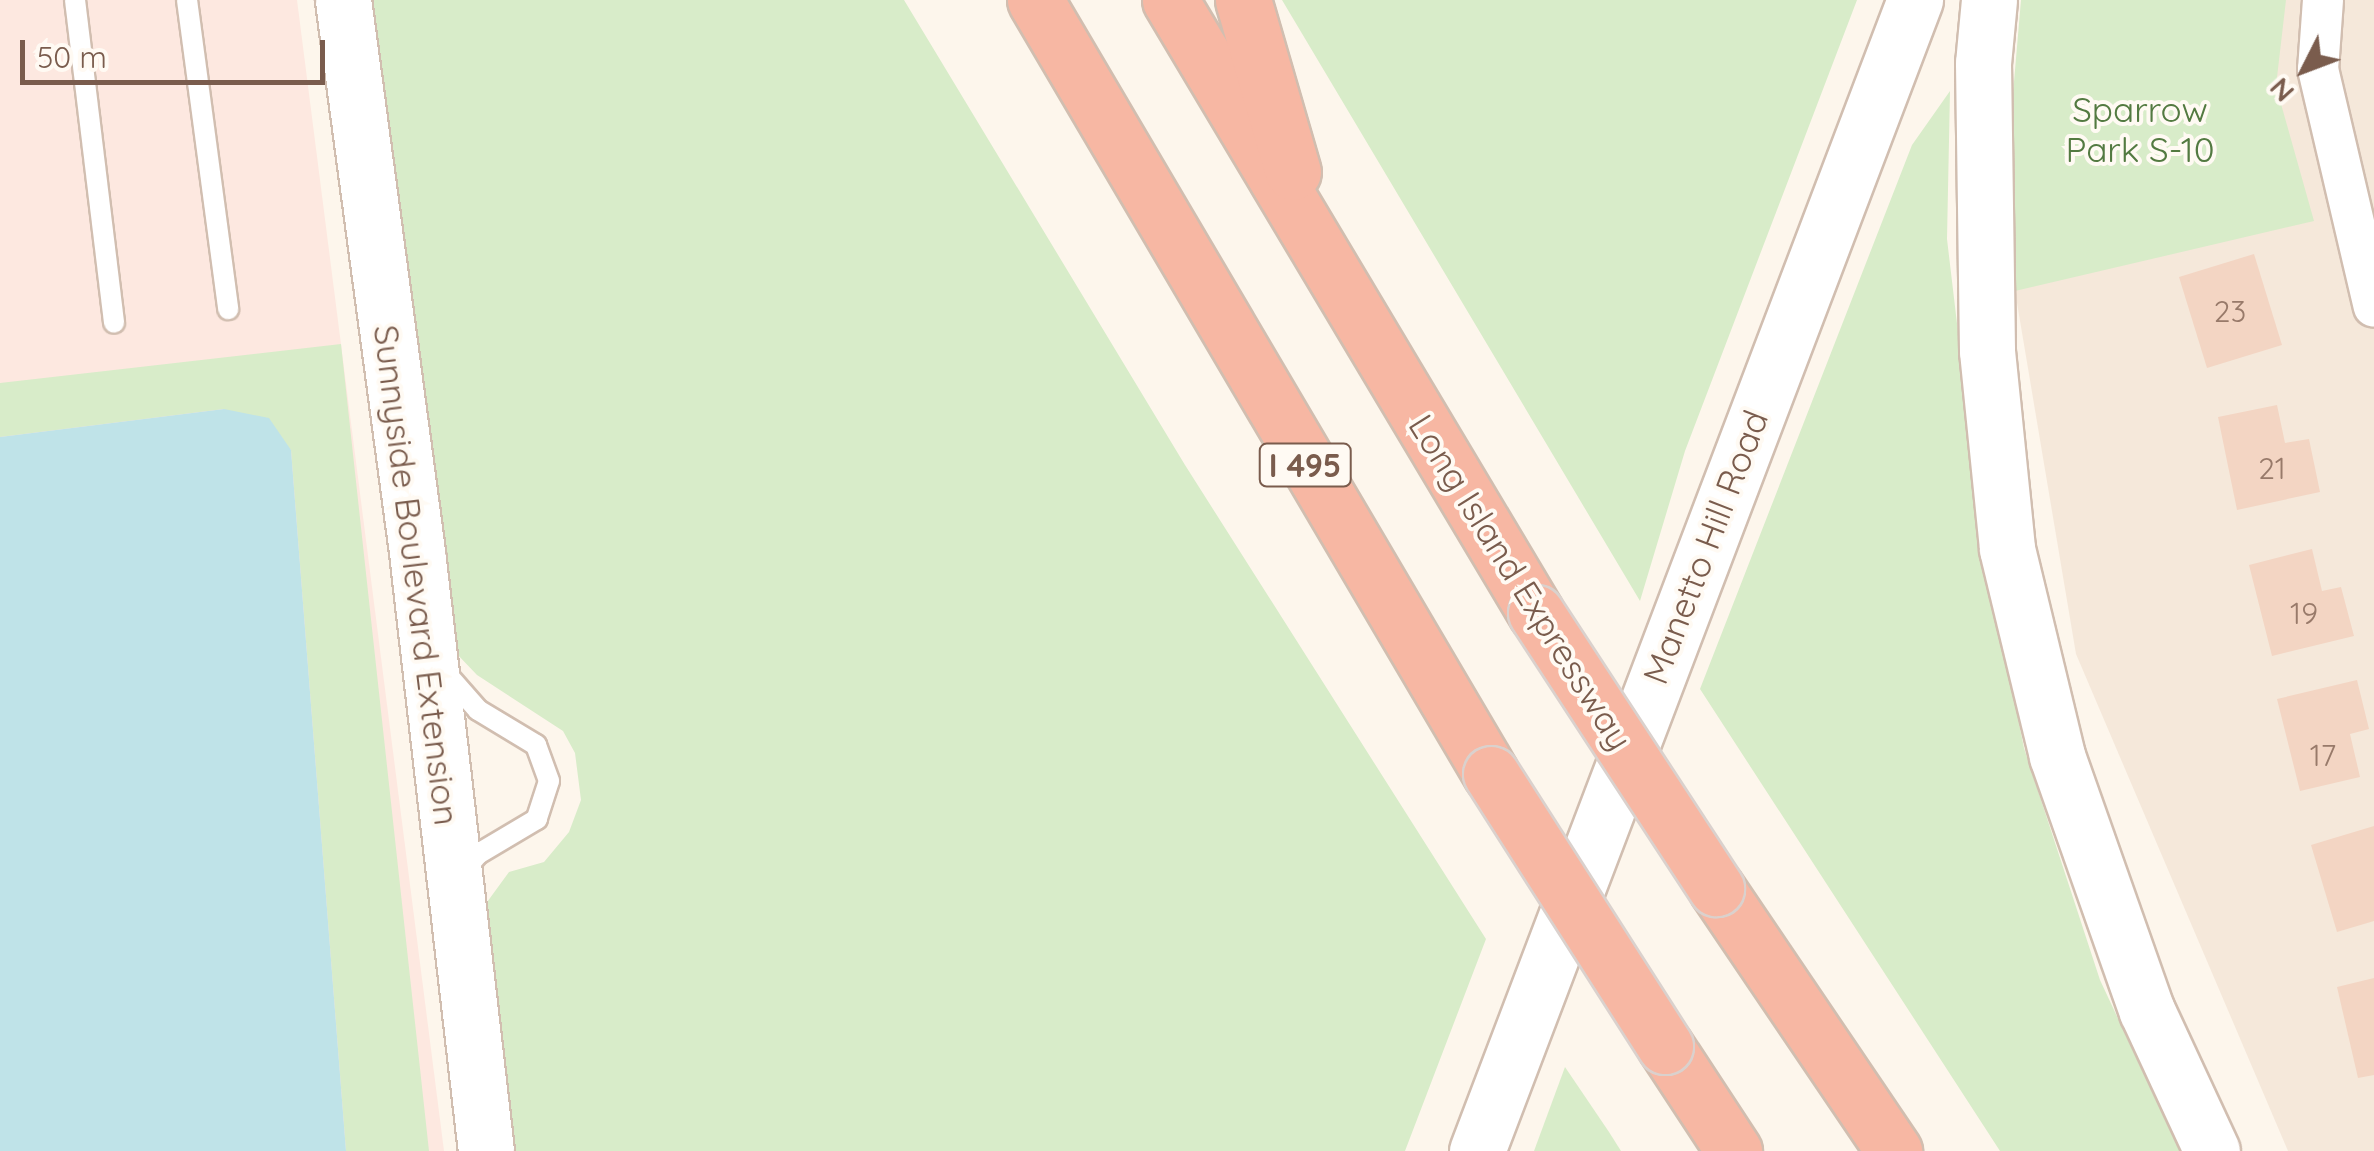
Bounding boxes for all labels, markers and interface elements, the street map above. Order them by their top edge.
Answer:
scale bar [25,20,330,82]
north arrow [2254,20,2354,120]
text: 50 m [37,38,107,76]
text: N [2261,71,2301,110]
park label: Sparrow Park S-10 [2065,88,2215,170]
house number: 23 [2214,293,2246,329]
street label: Sunnyside Boulevard Extension [365,323,469,827]
street label: Manetto Hill Road [1634,404,1776,690]
street label: Long Island Expressway [1400,406,1642,758]
road number: I 495 [1258,438,1352,492]
house number: 21 [2258,450,2286,486]
house number: 19 [2290,595,2318,631]
house number: 17 [2310,737,2336,773]

